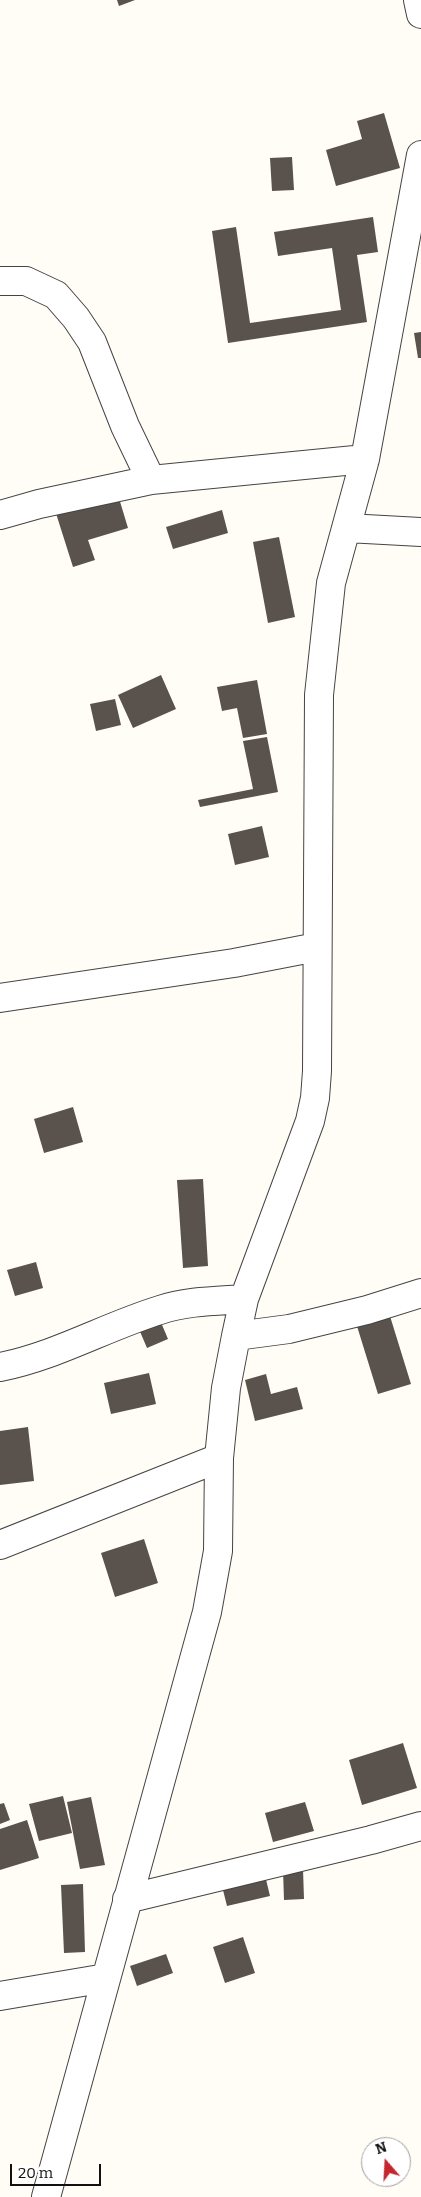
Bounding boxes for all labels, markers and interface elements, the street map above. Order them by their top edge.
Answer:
north arrow [361,2137,411,2187]
text: N [373,2138,389,2158]
scale bar [12,2154,104,2186]
text: 20 m [18,2164,53,2182]

